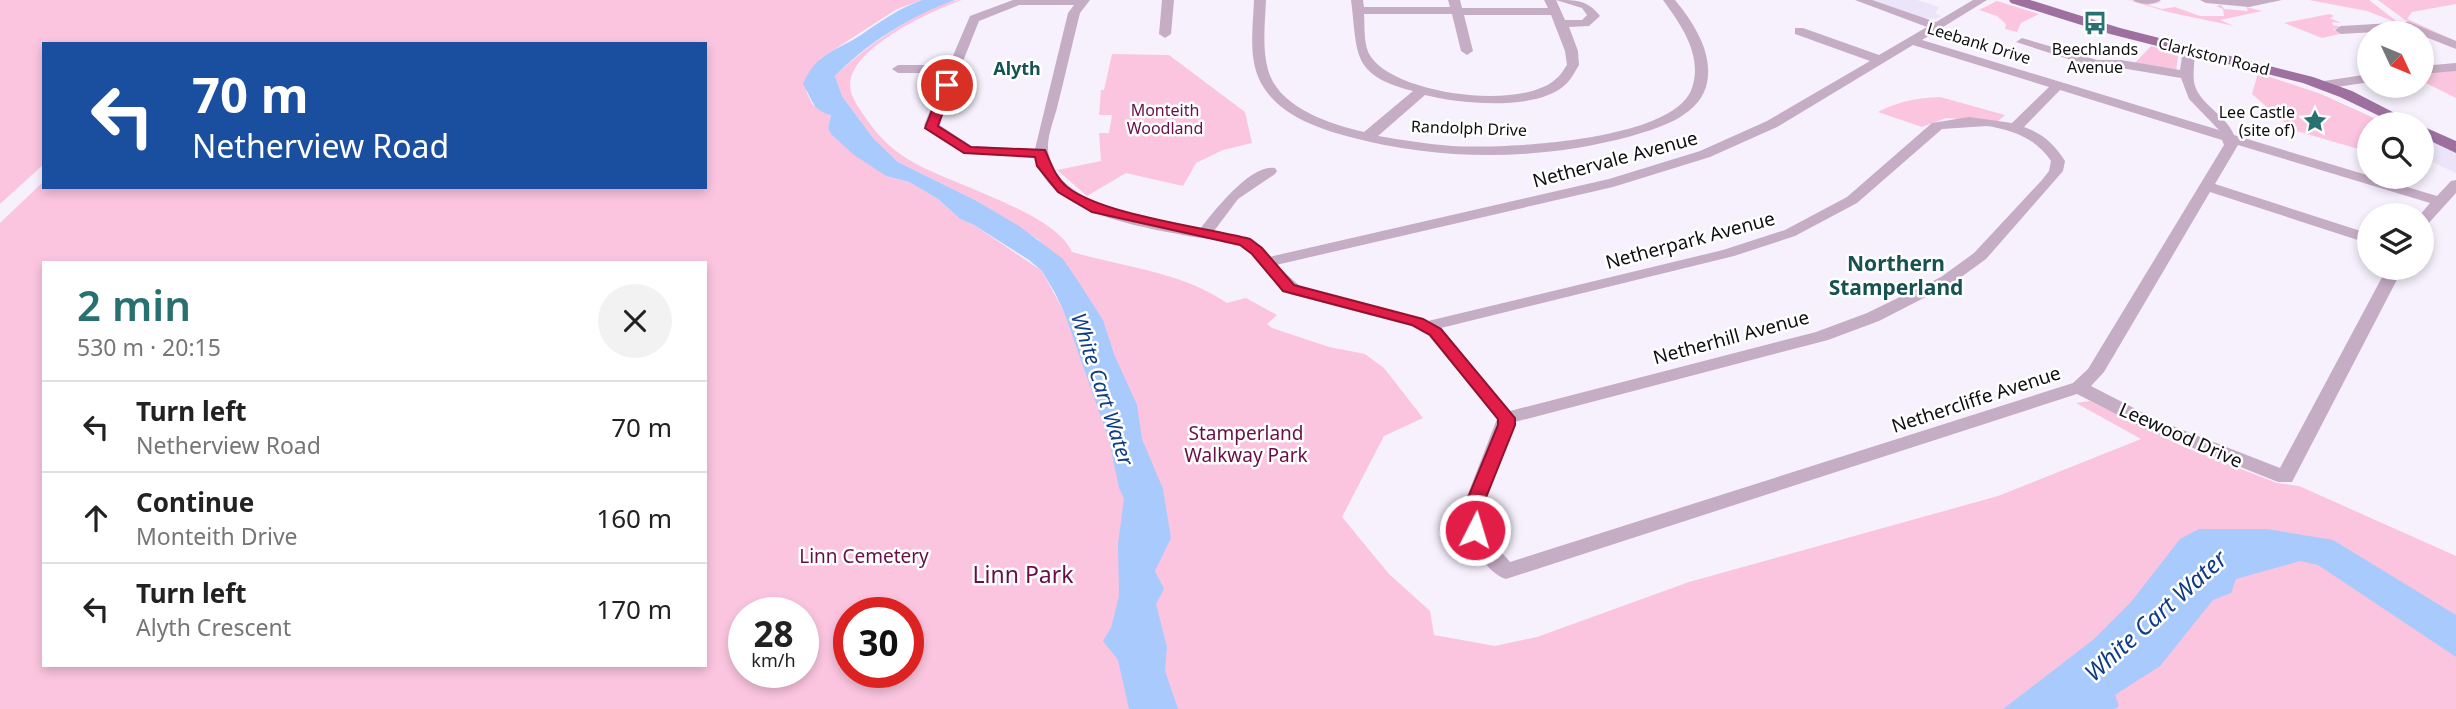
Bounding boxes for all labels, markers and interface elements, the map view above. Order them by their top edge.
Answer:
bus stop icon: Beechlands Avenue [2081,9,2109,37]
street label: Leebank Drive [1924,17,2034,69]
north arrow [2357,21,2434,98]
map controls [2357,21,2434,280]
street label: Clarkston Road [2156,32,2272,80]
place label: Beechlands Avenue [2052,38,2138,78]
pin [917,55,977,115]
district label: Alyth [993,56,1041,80]
text: 70 m [192,61,309,127]
icon: arrive [928,66,966,104]
icon: left [77,70,168,161]
park label: Monteith Woodland [1127,99,1203,139]
place label: Lee Castle (site of) [2219,101,2295,141]
place icon: Lee Castle (site of) [2301,107,2329,135]
button: search [2357,112,2434,189]
street label: Randolph Drive [1411,115,1527,141]
text: Netherview Road [192,124,449,167]
street label: Nethervale Avenue [1530,124,1700,194]
button: layers [2357,203,2434,280]
street label: Netherpark Avenue [1602,205,1778,275]
district label: Northern Stamperland [1829,249,1963,301]
text: 2 min [77,276,191,333]
button: close [598,284,672,358]
street label: Netherhill Avenue [1650,304,1812,370]
water label: White Cart Water [1065,309,1141,470]
text: 530 m · 20:15 [77,331,221,363]
street label: Nethercliffe Avenue [1888,359,2064,439]
text: Turn left [136,393,247,429]
street label: Leewood Drive [2115,396,2247,474]
icon: left [77,408,115,446]
text: 70 m [611,409,672,445]
park label: Stamperland Walkway Park [1184,420,1308,468]
text: Netherview Road [136,429,321,461]
text: Continue [136,484,254,520]
position arrow [1438,493,1512,567]
icon: ahead [77,499,115,537]
text: 160 m [596,500,672,536]
text: Monteith Drive [136,520,298,552]
water label: White Cart Water [2077,541,2235,688]
park label: Linn Cemetery [799,543,929,569]
park label: Linn Park [973,558,1074,590]
text: Turn left [136,575,247,611]
icon: left [77,590,115,628]
text: 170 m [596,591,672,627]
speed limit sign: 30 [833,597,924,688]
text: 28 [753,610,794,657]
text: Alyth Crescent [136,611,291,643]
text: km/h [751,648,796,672]

